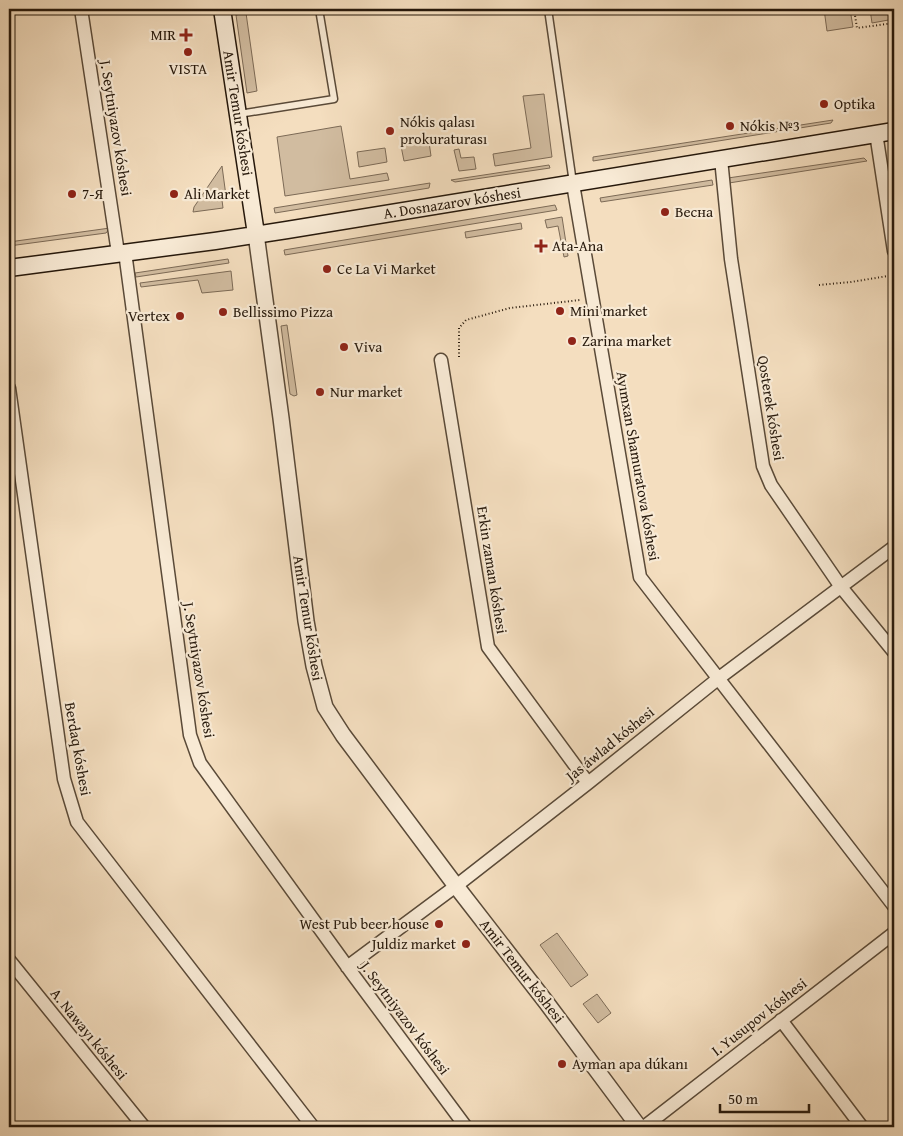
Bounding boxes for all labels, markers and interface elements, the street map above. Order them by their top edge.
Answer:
place label: MIR [150,24,176,45]
marker: MIR [180,29,192,41]
marker: VISTA [182,46,194,58]
street label: Amir Temur kóshesi [218,49,259,177]
street label: J. Seytniyazov kóshesi [95,56,138,197]
place label: VISTA [169,58,207,79]
place label: Optika [834,93,875,114]
marker: Optika [818,98,830,110]
place label: Nókis qalası prokuraturası [400,111,487,149]
place label: Nókis №3 [740,115,800,136]
marker: Nókis №3 [724,120,736,132]
marker: Nókis qalası prokuraturası [384,125,396,137]
street label: A. Dosnazarov kóshesi [382,181,522,224]
place label: 7-Я [82,183,103,204]
place label: Ali Market [184,183,251,204]
marker: 7-Я [66,188,78,200]
marker: Ali Market [168,188,180,200]
place label: Весна [675,201,714,222]
marker: Весна [659,206,671,218]
place label: Ata-Ana [552,235,603,256]
marker: Ata-Ana [534,239,548,253]
place label: Ce La Vi Market [337,258,436,279]
marker: Ce La Vi Market [321,263,333,275]
place label: Mini market [570,300,648,321]
place label: Bellissimo Pizza [233,301,333,322]
place label: Vertex [128,305,170,326]
marker: Mini market [554,305,566,317]
marker: Bellissimo Pizza [217,306,229,318]
marker: Vertex [174,310,186,322]
place label: Zarina market [582,330,672,351]
marker: Zarina market [566,335,578,347]
place label: Viva [354,336,382,357]
marker: Viva [338,341,350,353]
street label: Qosterek kóshesi [753,354,790,462]
street label: Ayımxan Shamuratova kóshesi [611,369,666,562]
place label: Nur market [330,381,403,402]
marker: Nur market [314,386,326,398]
street label: Erkin zaman kóshesi [472,505,513,635]
street label: Amir Temur kóshesi [288,554,329,682]
street label: J. Seytniyazov kóshesi [178,598,221,739]
street label: Berdaq kóshesi [60,700,97,797]
street label: Jas áwlad kóshesi [559,701,658,787]
place label: West Pub beer house [299,913,429,934]
street label: Amir Temur kóshesi [475,914,570,1027]
marker: West Pub beer house [433,918,445,930]
place label: Juldiz market [370,933,457,954]
marker: Juldiz market [460,938,472,950]
street label: J. Seytniyazov kóshesi [354,955,455,1079]
street label: I. Yusupov kóshesi [707,973,811,1061]
street label: A. Nawayı kóshesi [46,984,133,1084]
place label: Ayman apa dúkanı [572,1053,688,1074]
marker: Ayman apa dúkanı [556,1058,568,1070]
scale bar [720,1081,809,1113]
text: 50 m [728,1088,759,1109]

